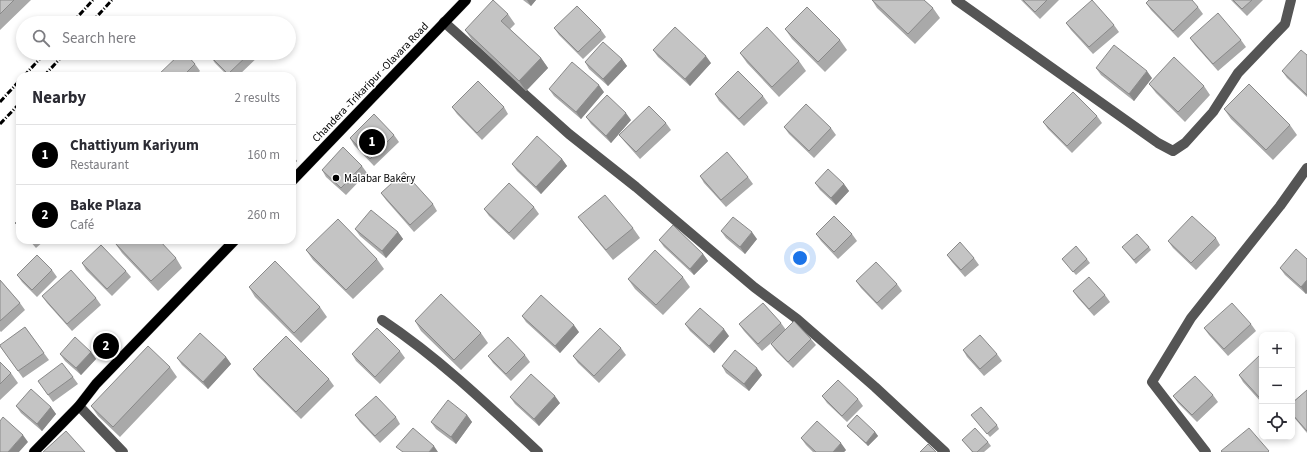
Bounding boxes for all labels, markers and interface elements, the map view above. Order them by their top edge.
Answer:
search box [16,16,296,60]
street label: Chandera -Trikaripur -Olavara Road [309,19,432,146]
icon: search [30,27,52,49]
text: Search here [62,28,136,49]
text: Nearby [32,86,86,110]
text: 2 results [235,89,280,107]
pin: 1 [359,127,385,157]
text: Chattiyum Kariyum [70,135,199,156]
text: 1 [42,146,48,164]
text: 160 m [247,146,280,164]
text: Restaurant [70,156,129,174]
place label: Malabar Bakery [344,171,415,186]
marker: Malabar Bakery [331,173,341,183]
text: Bake Plaza [70,195,141,216]
text: 2 [42,206,48,224]
text: 260 m [247,206,280,224]
text: Café [70,216,94,234]
your location [790,248,810,268]
pin: 2 [93,331,119,361]
map controls [1259,332,1295,440]
button: + [1259,332,1295,368]
button: − [1259,368,1295,404]
button: locate [1259,404,1295,440]

